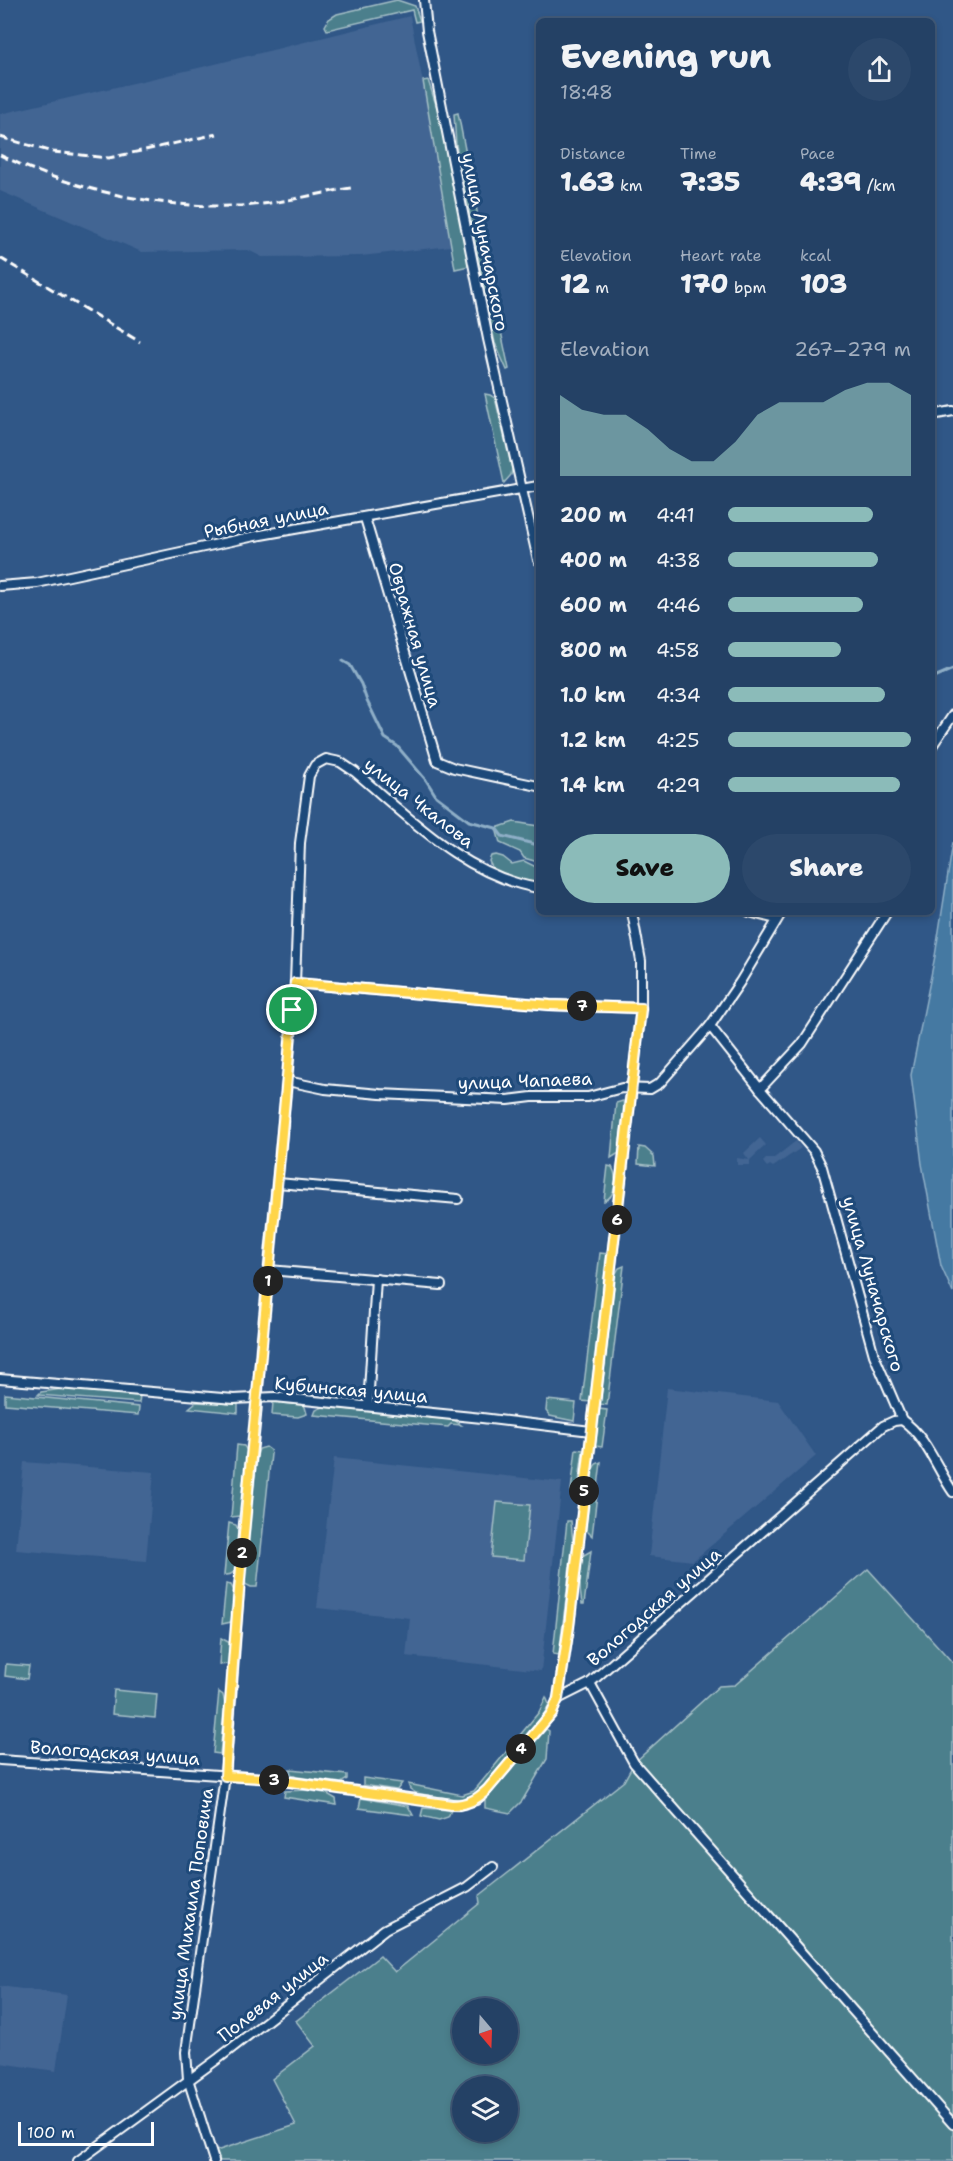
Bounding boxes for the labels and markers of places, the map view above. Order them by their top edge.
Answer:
pin [266,984,317,1035]
pin: 7 [567,991,597,1021]
pin: 6 [602,1205,632,1235]
pin: 1 [253,1266,283,1296]
pin: 5 [569,1476,599,1506]
pin: 2 [227,1538,257,1568]
pin: 4 [506,1734,536,1764]
pin: 3 [259,1765,289,1795]

